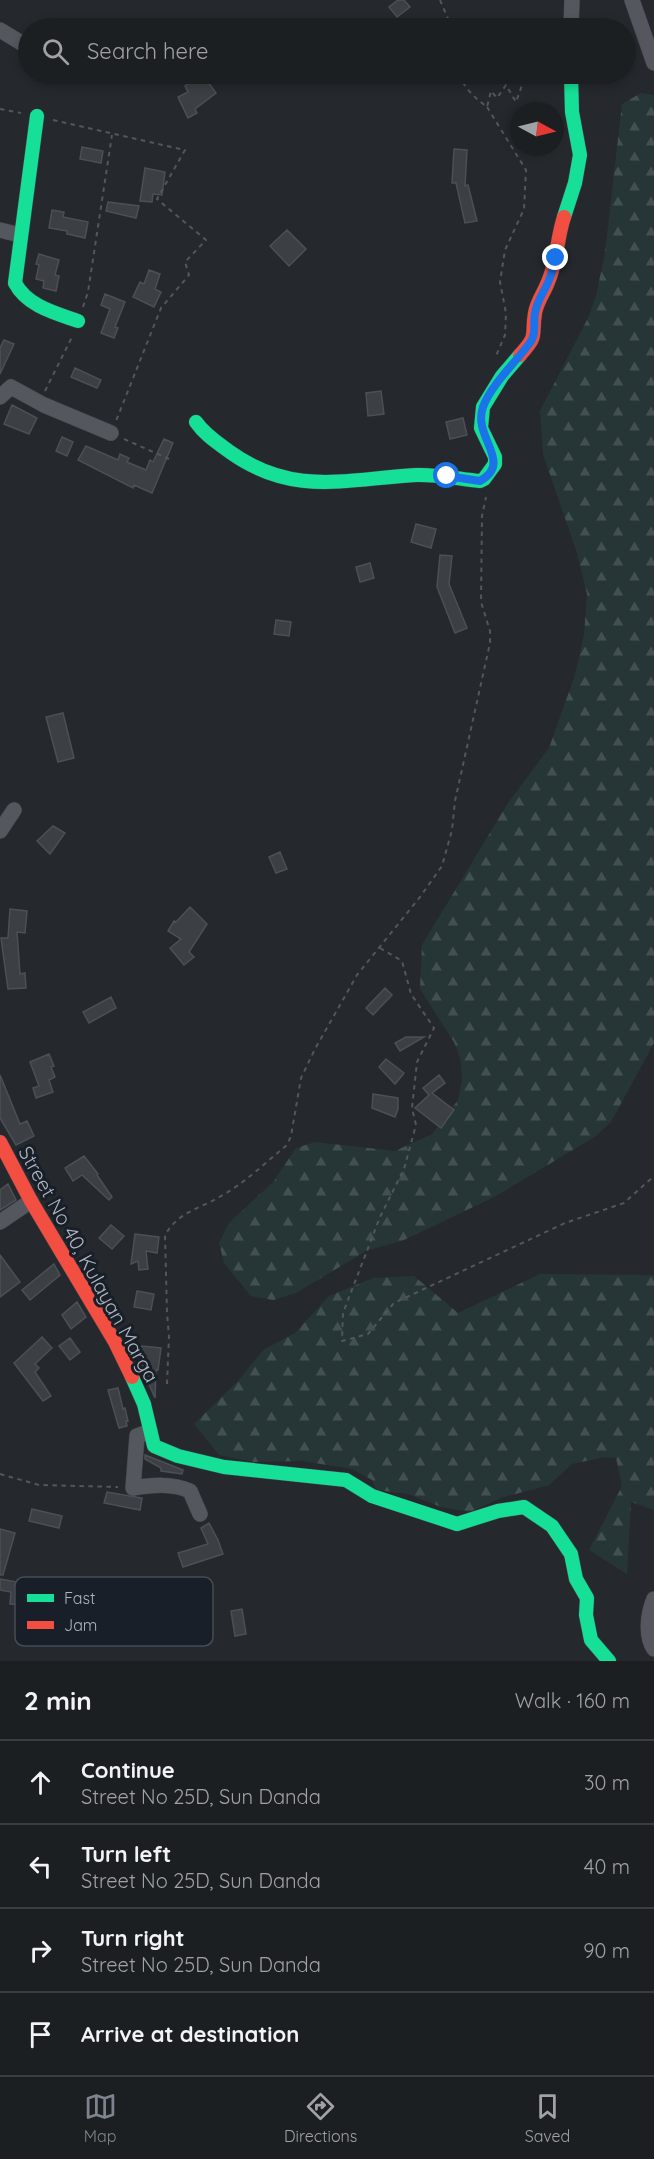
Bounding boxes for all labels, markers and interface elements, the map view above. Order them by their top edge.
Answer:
search box [18,18,636,84]
icon: search [39,35,72,68]
text: Search here [87,37,208,65]
north arrow [510,102,564,156]
route end [542,244,568,270]
route start [433,462,459,488]
street label: Street No 40, Kulayan Marga [13,1141,165,1387]
legend [15,1577,213,1646]
text: Fast [64,1588,95,1608]
text: Jam [64,1615,97,1635]
text: 2 min [24,1684,92,1717]
text: Walk · 160 m [515,1688,630,1713]
text: Continue [81,1756,175,1784]
icon: ahead [24,1766,57,1799]
text: 30 m [584,1770,630,1795]
text: Street No 25D, Sun Danda [81,1784,321,1809]
text: Turn left [81,1840,171,1868]
icon: left [24,1850,57,1883]
text: 40 m [584,1854,630,1879]
text: Street No 25D, Sun Danda [81,1868,321,1893]
text: Turn right [81,1924,185,1952]
icon: right [24,1934,57,1967]
text: 90 m [583,1938,630,1963]
text: Street No 25D, Sun Danda [81,1952,321,1977]
icon: arrive [24,2018,57,2051]
text: Arrive at destination [81,2020,299,2048]
tab: Map [84,2090,117,2146]
tab: Directions [284,2090,357,2146]
tab: Saved [525,2090,570,2146]

